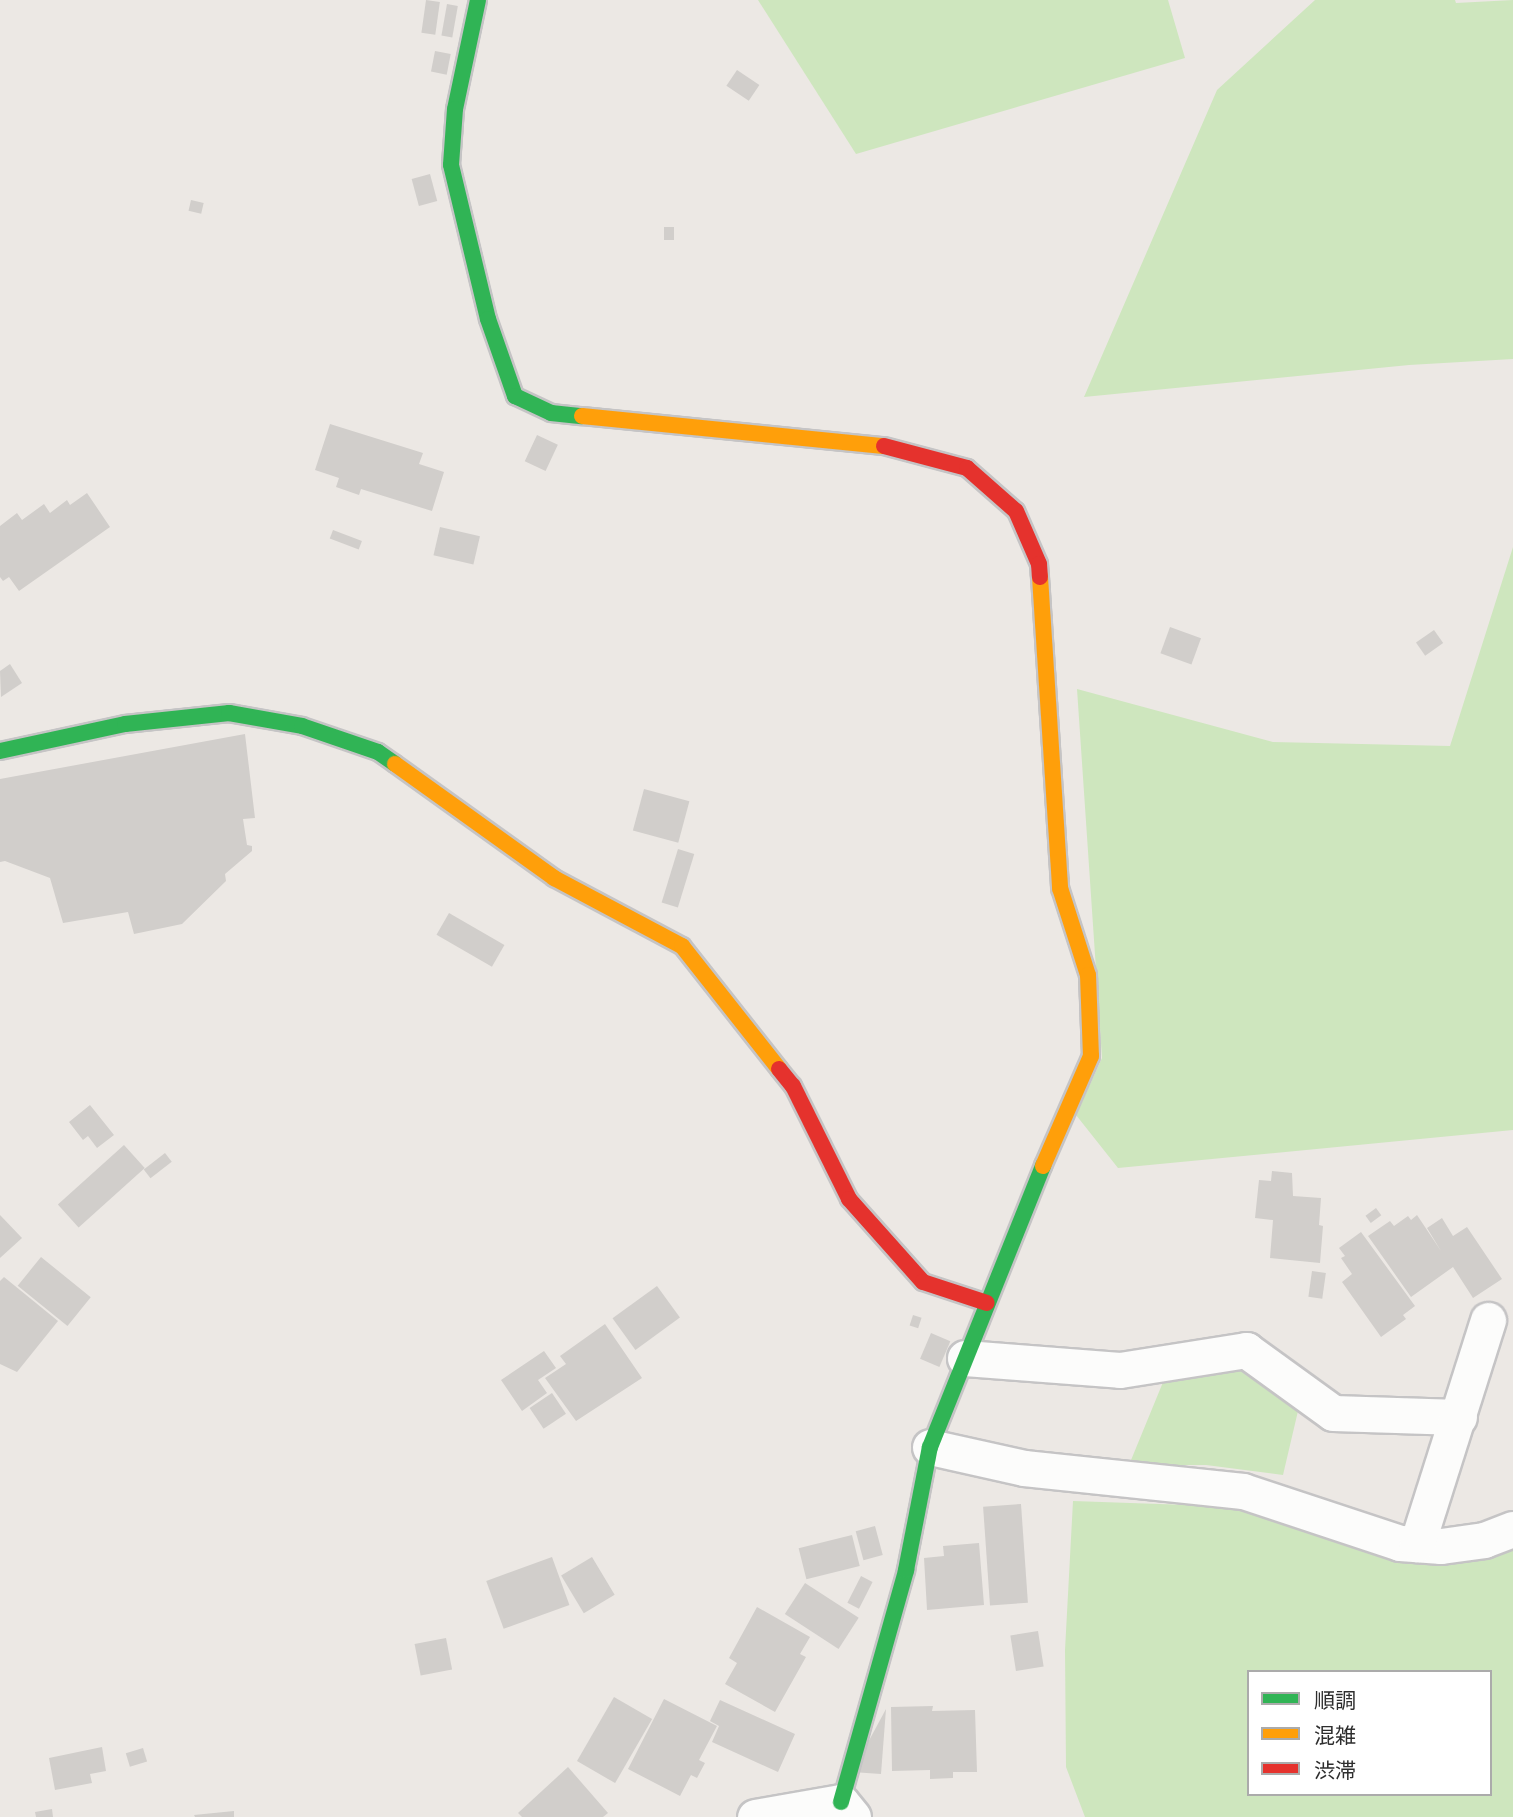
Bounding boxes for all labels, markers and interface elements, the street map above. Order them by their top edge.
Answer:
legend [1247,1670,1492,1796]
text: 順調 [1314,1688,1356,1714]
text: 混雑 [1314,1723,1356,1749]
text: 渋滞 [1314,1758,1356,1784]

